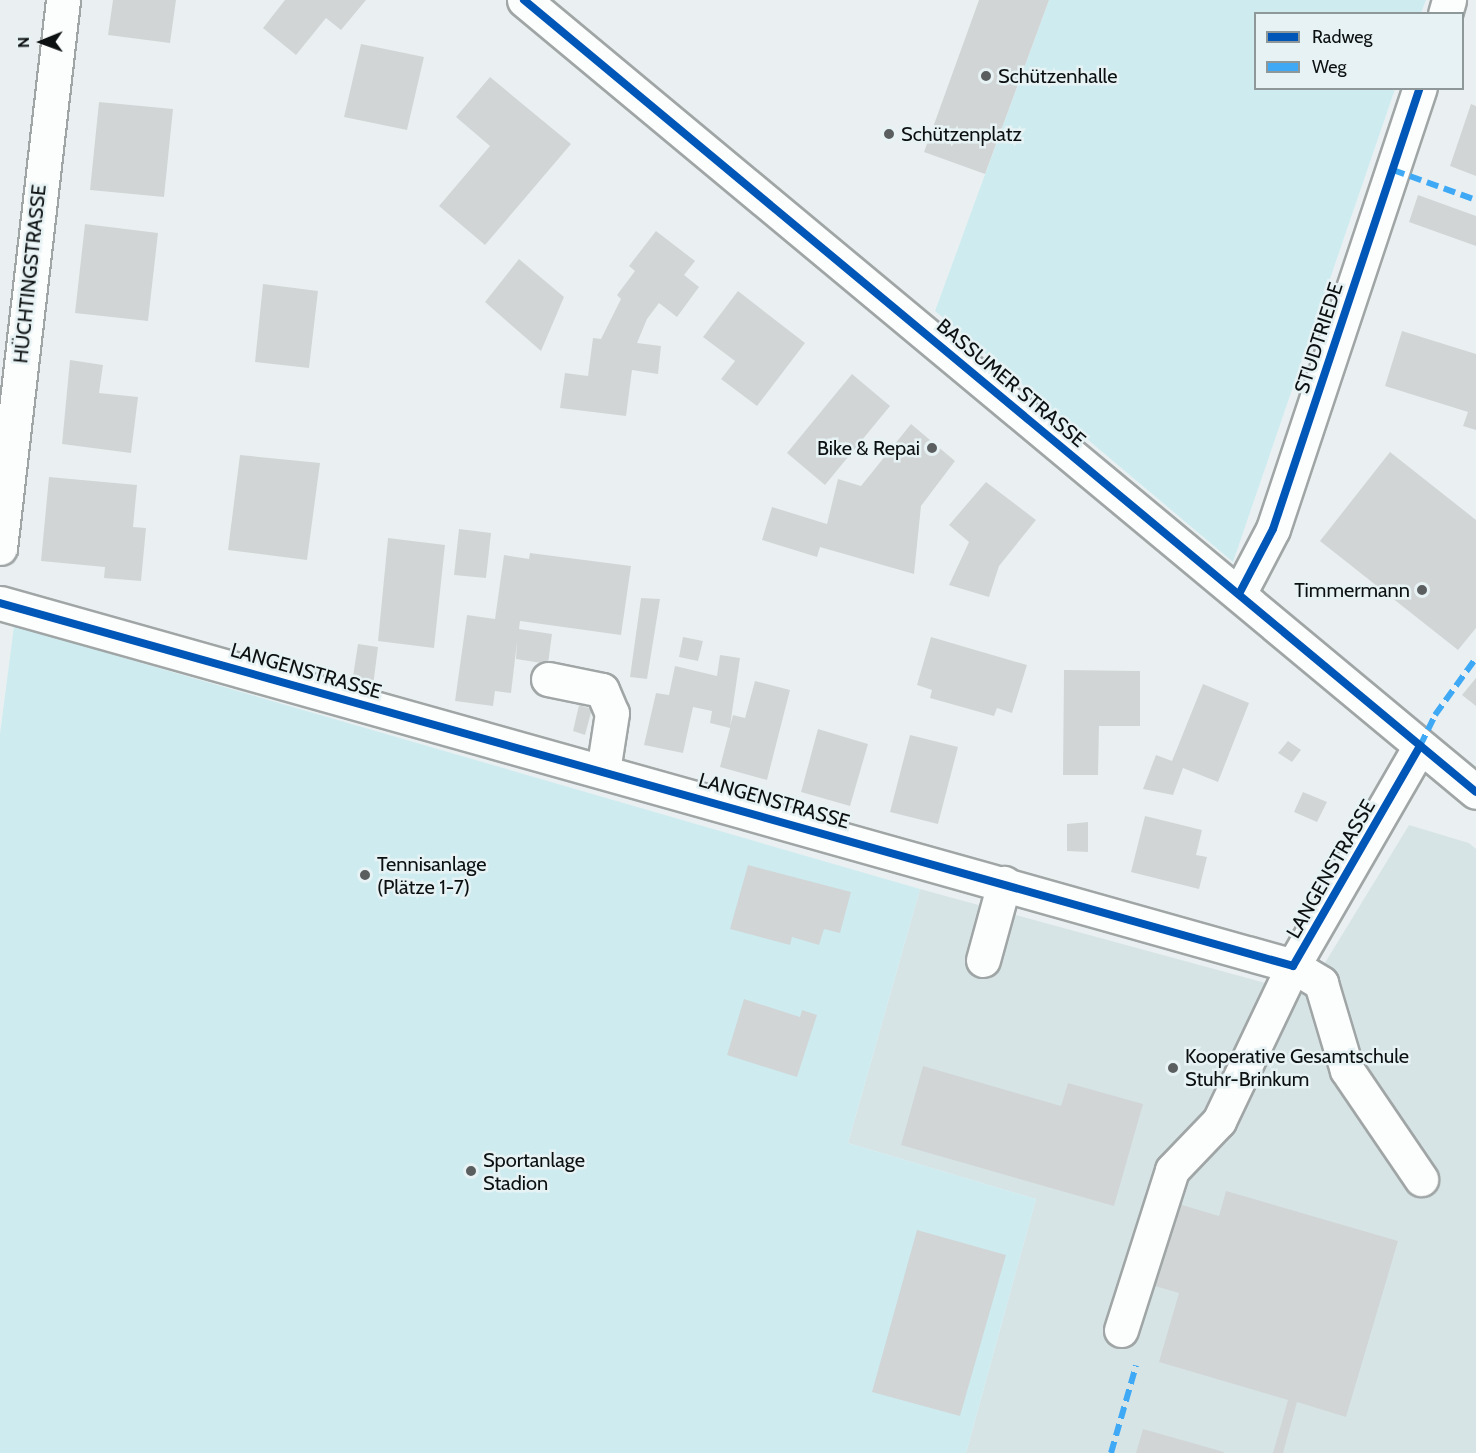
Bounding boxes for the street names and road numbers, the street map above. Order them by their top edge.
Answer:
street label: HÜCHTINGSTRASSE [9,183,51,365]
street label: STUDTRIEDE [1290,279,1348,397]
street label: BASSUMER STRASSE [932,314,1090,452]
street label: LANGENSTRASSE [228,638,384,704]
street label: LANGENSTRASSE [696,768,852,834]
street label: LANGENSTRASSE [1282,795,1380,943]

